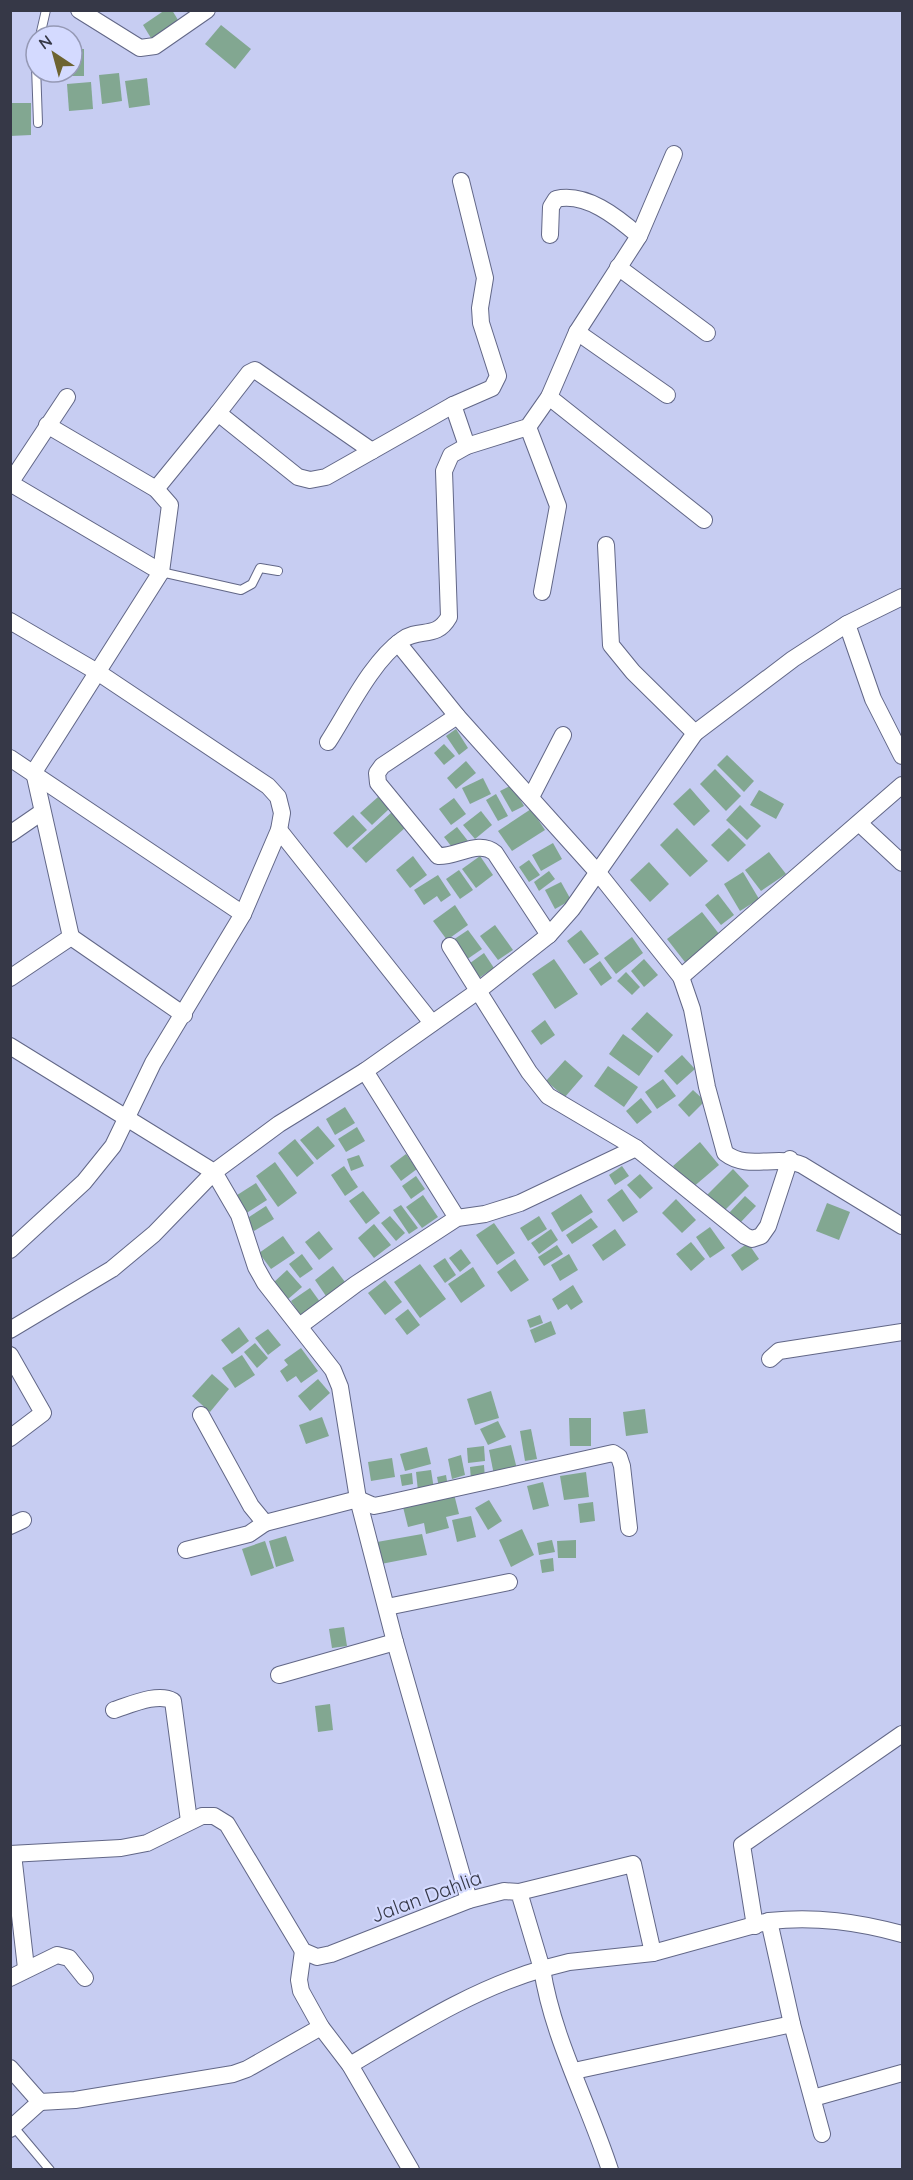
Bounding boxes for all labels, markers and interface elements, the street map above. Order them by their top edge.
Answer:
north arrow [24,24,84,84]
text: N [35,30,56,53]
street label: Jalan Dahlia [367,1864,485,1928]

